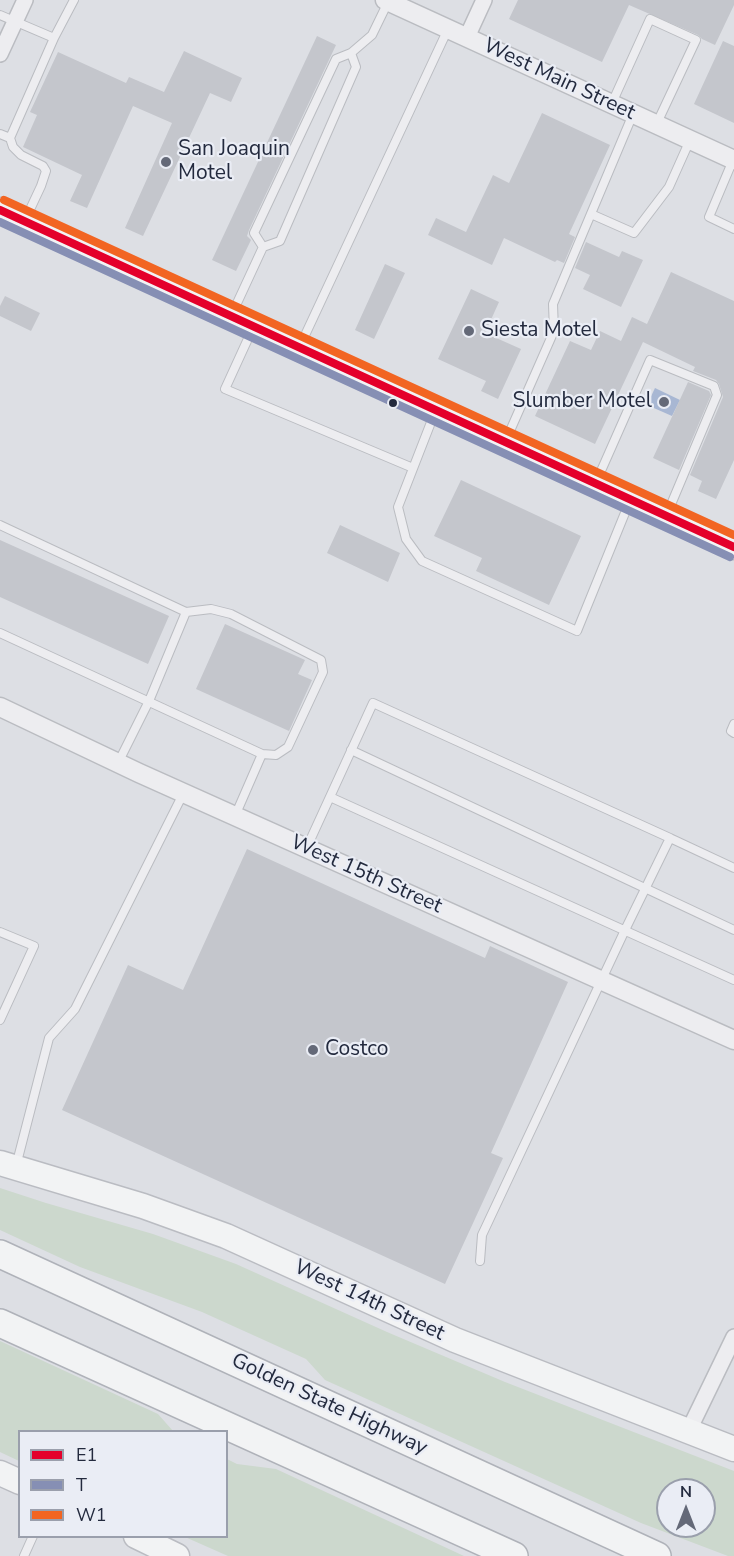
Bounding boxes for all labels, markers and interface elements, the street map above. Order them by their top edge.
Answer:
street label: West Main Street [479,34,639,126]
place label: San Joaquin Motel [178,137,290,187]
marker: San Joaquin Motel [159,155,173,169]
place label: Siesta Motel [481,318,598,344]
marker: Siesta Motel [462,324,476,338]
place label: Slumber Motel [513,389,652,415]
marker: Slumber Motel [657,395,671,409]
unlabelled marker [387,397,399,409]
street label: West 15th Street [286,830,446,920]
place label: Costco [325,1037,389,1063]
marker: Costco [306,1043,320,1057]
street label: West 14th Street [290,1255,448,1347]
street label: Golden State Highway [227,1349,431,1461]
legend [18,1430,228,1538]
text: E1 [76,1443,97,1467]
text: T [76,1473,87,1497]
north arrow [656,1478,716,1538]
text: N [680,1481,692,1503]
text: W1 [76,1503,107,1527]

